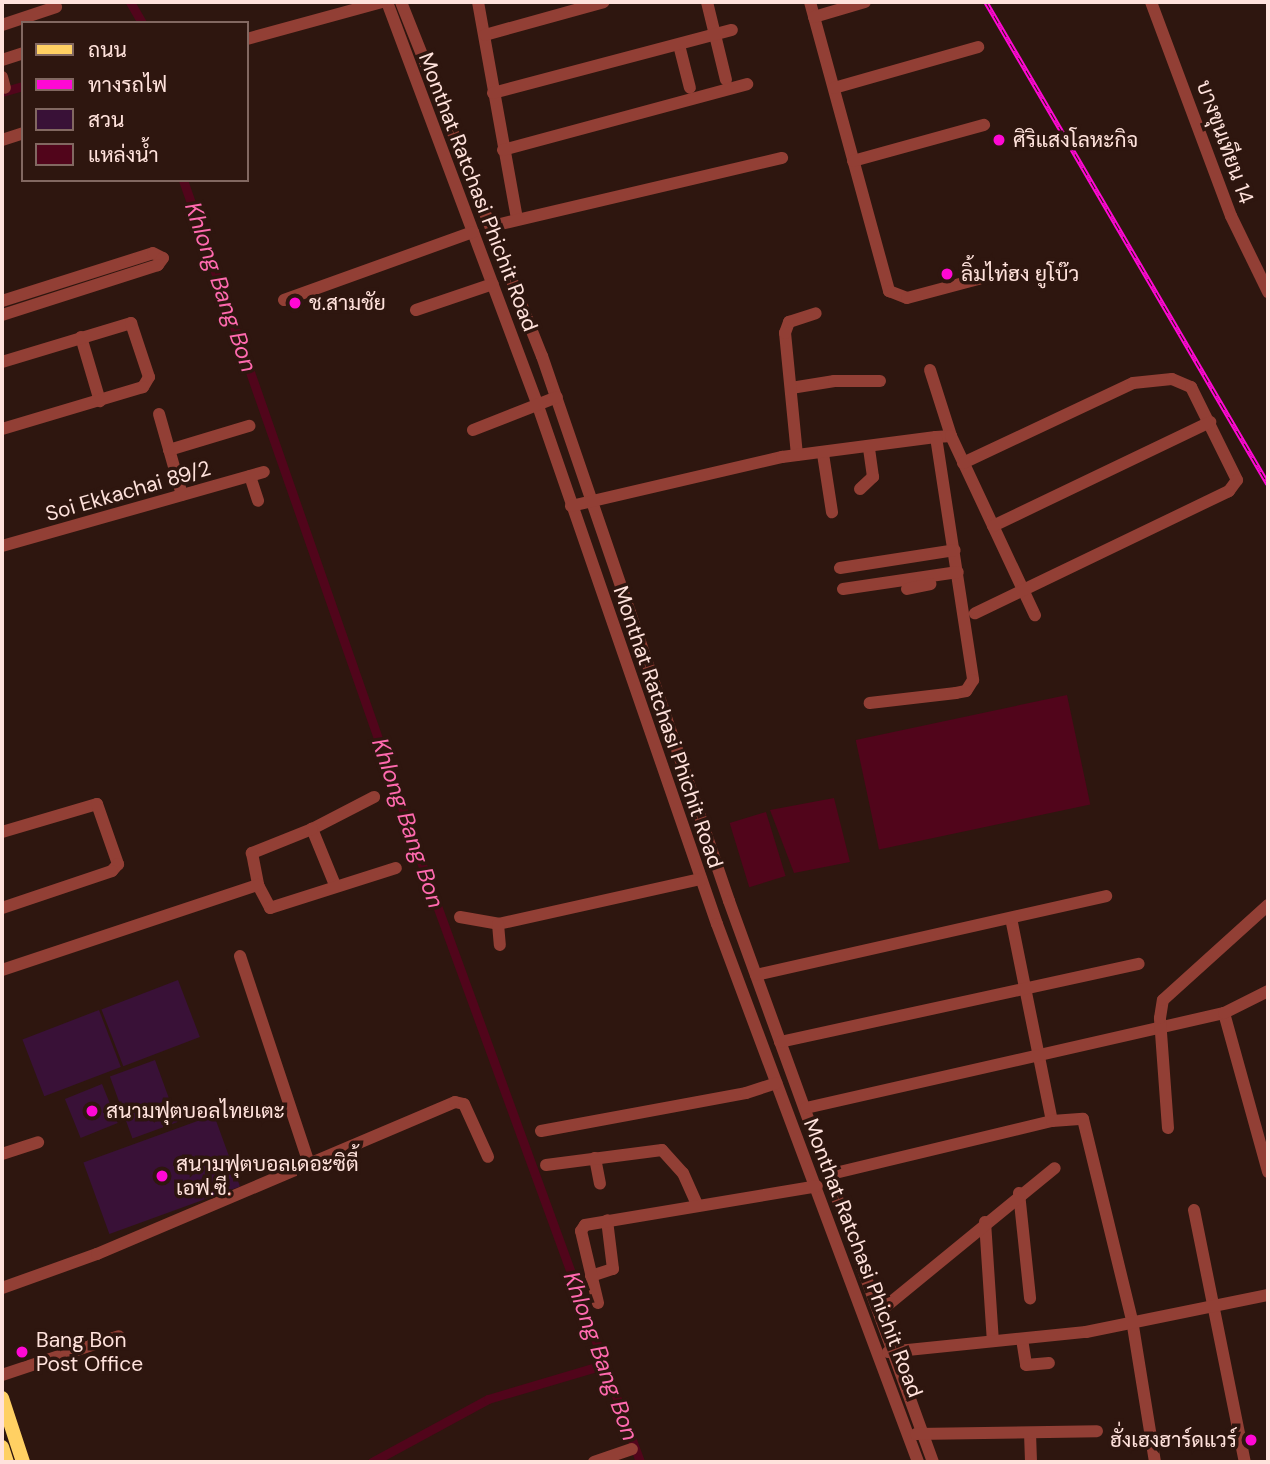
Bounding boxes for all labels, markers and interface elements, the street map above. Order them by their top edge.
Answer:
legend [21,21,248,182]
text: ถนน [88,36,127,64]
street label: Monthat Ratchasi Phichit Road [413,49,543,335]
text: ทางรถไฟ [88,71,167,99]
street label: บางขุนเทียน 14 [1191,77,1259,207]
text: สวน [88,106,124,134]
place label: ศิริแสงโลหะกิจ [1013,127,1138,153]
marker: ศิริแสงโลหะกิจ [991,132,1007,148]
text: แหล่งน้ำ [88,141,159,169]
water label: Khlong Bang Bon [179,198,263,376]
place label: ลิ้มไท๋ฮง ยูโบ๊ว [961,261,1079,287]
marker: ลิ้มไท๋ฮง ยูโบ๊ว [939,266,955,282]
place label: ช.สามชัย [309,290,386,316]
marker: ช.สามชัย [287,295,303,311]
street label: Soi Ekkachai 89/2 [43,455,213,527]
street label: Monthat Ratchasi Phichit Road [608,583,728,871]
water label: Khlong Bang Bon [366,734,450,912]
place label: สนามฟุตบอลไทยเตะ [106,1098,285,1124]
marker: สนามฟุตบอลไทยเตะ [84,1103,100,1119]
street label: Monthat Ratchasi Phichit Road [798,1115,928,1401]
place label: สนามฟุตบอลเดอะซิตี้ เอฟ.ซี. [176,1151,359,1201]
marker: สนามฟุตบอลเดอะซิตี้ เอฟ.ซี. [154,1168,170,1184]
water label: Khlong Bang Bon [558,1268,644,1444]
place label: Bang Bon Post Office [36,1327,143,1377]
marker: Bang Bon Post Office [14,1344,30,1360]
place label: ฮั่งเฮงฮาร์ดแวร์ [1110,1427,1237,1453]
marker: ฮั่งเฮงฮาร์ดแวร์ [1243,1432,1259,1448]

